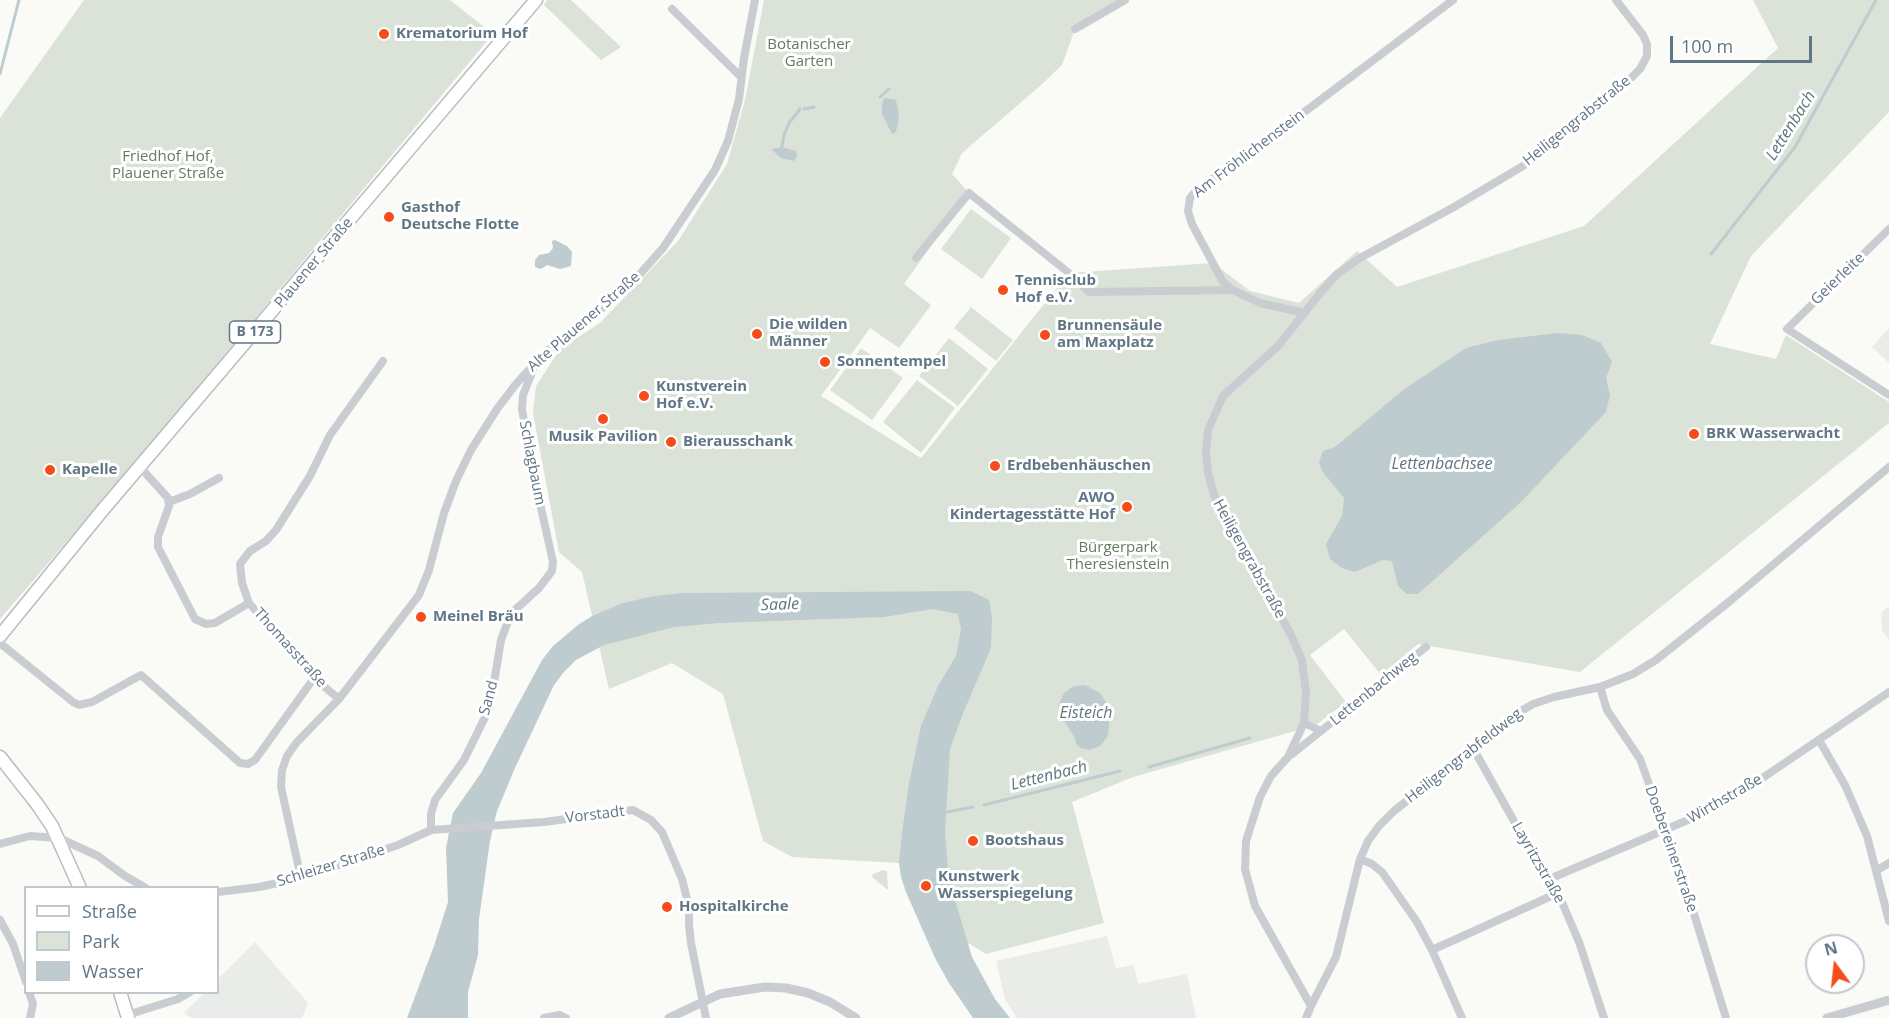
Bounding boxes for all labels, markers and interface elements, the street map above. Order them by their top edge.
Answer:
scale bar [1673,24,1816,62]
place label: Krematorium Hof [396,25,528,43]
marker: Krematorium Hof [377,27,391,41]
text: 100 m [1681,34,1733,58]
park label: Botanischer Garten [767,36,851,71]
street label: Heiligengrabstraße [1520,72,1634,170]
water label: Lettenbach [1762,88,1820,164]
street label: Am Fröhlichenstein [1190,106,1308,202]
park label: Friedhof Hof, Plauener Straße [112,148,224,183]
place label: Gasthof Deutsche Flotte [401,199,519,234]
marker: Gasthof Deutsche Flotte [382,210,396,224]
street label: Plauener Straße [271,214,357,312]
street label: Geierleite [1807,249,1869,309]
street label: Alte Plauener Straße [524,268,644,376]
place label: Tennisclub Hof e.V. [1015,272,1096,307]
marker: Tennisclub Hof e.V. [996,283,1010,297]
place label: Die wilden Männer [769,316,848,351]
place label: Brunnensäule am Maxplatz [1057,317,1162,352]
road number: B 173 [230,321,280,343]
marker: Die wilden Männer [750,327,764,341]
marker: Brunnensäule am Maxplatz [1038,328,1052,342]
place label: Sonnentempel [837,353,946,371]
marker: Sonnentempel [818,355,832,369]
place label: Kunstverein Hof e.V. [656,378,747,413]
marker: Kunstverein Hof e.V. [637,389,651,403]
marker: Musik Pavilion [596,412,610,426]
street label: Schlagbaum [515,419,549,507]
place label: BRK Wasserwacht [1706,425,1840,443]
marker: BRK Wasserwacht [1687,427,1701,441]
place label: Musik Pavilion [548,428,658,446]
place label: Bierausschank [683,433,793,451]
marker: Bierausschank [664,435,678,449]
water label: Lettenbachsee [1392,454,1492,474]
place label: Erdbebenhäuschen [1007,457,1151,475]
marker: Erdbebenhäuschen [988,459,1002,473]
place label: Kapelle [62,461,117,479]
marker: Kapelle [43,463,57,477]
place label: AWO Kindertagesstätte Hof [950,489,1115,524]
street label: Heiligengrabstraße [1209,496,1289,622]
marker: AWO Kindertagesstätte Hof [1120,500,1134,514]
park label: Bürgerpark Theresienstein [1067,539,1169,574]
water label: Saale [761,595,799,615]
street label: Thomasstraße [250,605,330,691]
place label: Meinel Bräu [433,608,524,626]
marker: Meinel Bräu [414,610,428,624]
street label: Lettenbachweg [1327,648,1421,730]
street label: Sand [476,679,502,717]
water label: Eisteich [1060,703,1112,723]
street label: Heiligengrabfeldweg [1402,705,1526,807]
water label: Lettenbach [1009,757,1089,795]
street label: Wirthstraße [1685,770,1765,828]
street label: Doebereinerstraße [1641,783,1701,915]
street label: Vorstadt [564,802,626,828]
street label: Layritzstraße [1508,819,1568,907]
place label: Bootshaus [985,832,1064,850]
marker: Bootshaus [966,834,980,848]
street label: Schleizer Straße [275,841,387,891]
place label: Kunstwerk Wasserspiegelung [938,868,1073,903]
marker: Kunstwerk Wasserspiegelung [919,879,933,893]
legend [24,886,219,994]
place label: Hospitalkirche [679,898,789,916]
text: Straße [82,899,137,923]
marker: Hospitalkirche [660,900,674,914]
text: Park [82,929,120,953]
north arrow [1805,934,1865,994]
text: N [1822,936,1840,961]
text: Wasser [82,959,143,983]

